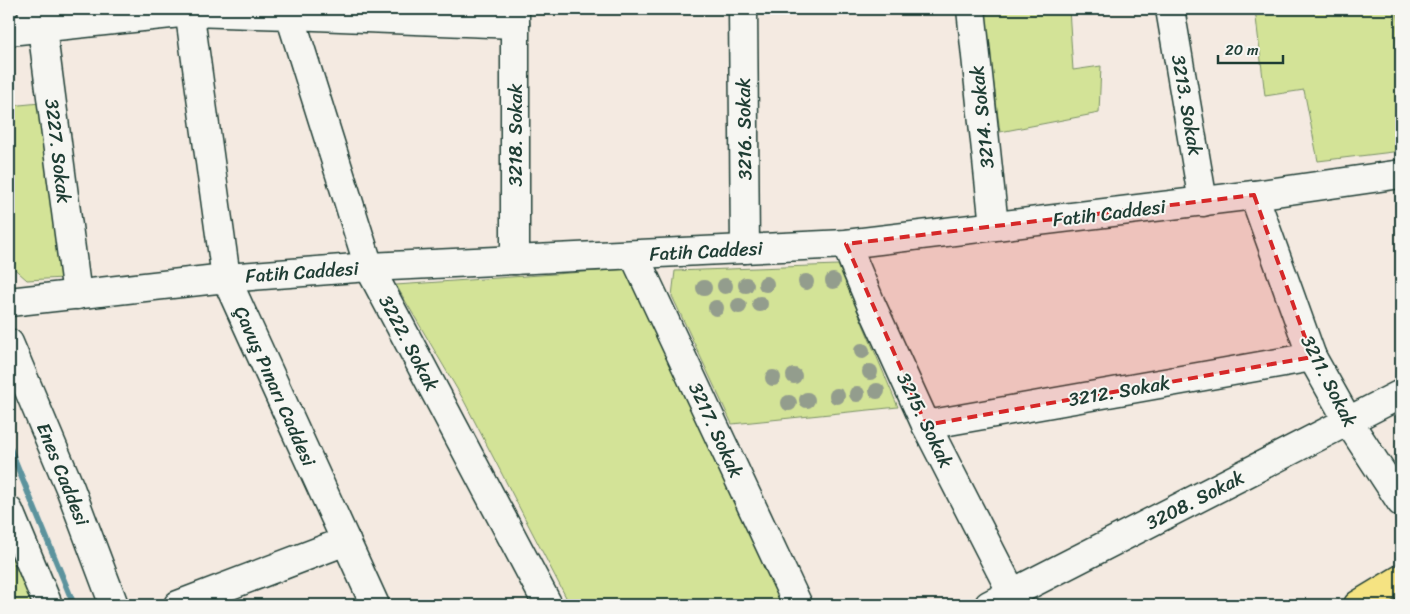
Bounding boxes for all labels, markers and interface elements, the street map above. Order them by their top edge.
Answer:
scale bar [1218,32,1282,64]
text: 20 m [1225,37,1259,63]
street label: 3213. Sokak [1162,52,1212,158]
street label: 3214. Sokak [960,64,1004,170]
street label: 3216. Sokak [727,78,761,180]
street label: 3218. Sokak [499,84,532,186]
street label: 3227. Sokak [35,97,81,205]
street label: Fatih Caddesi [1051,190,1168,236]
street label: Fatih Caddesi [648,232,764,270]
street label: Fatih Caddesi [244,252,361,292]
street label: 3222. Sokak [370,289,448,397]
street label: Çavuş Pınarı Caddesi [225,300,326,472]
street label: 3211. Sokak [1292,329,1366,433]
street label: 3215. Sokak [888,366,962,474]
street label: 3212. Sokak [1066,366,1172,416]
street label: 3217. Sokak [679,377,753,483]
street label: Enes Caddesi [27,417,99,531]
street label: 3208. Sokak [1140,461,1250,539]

